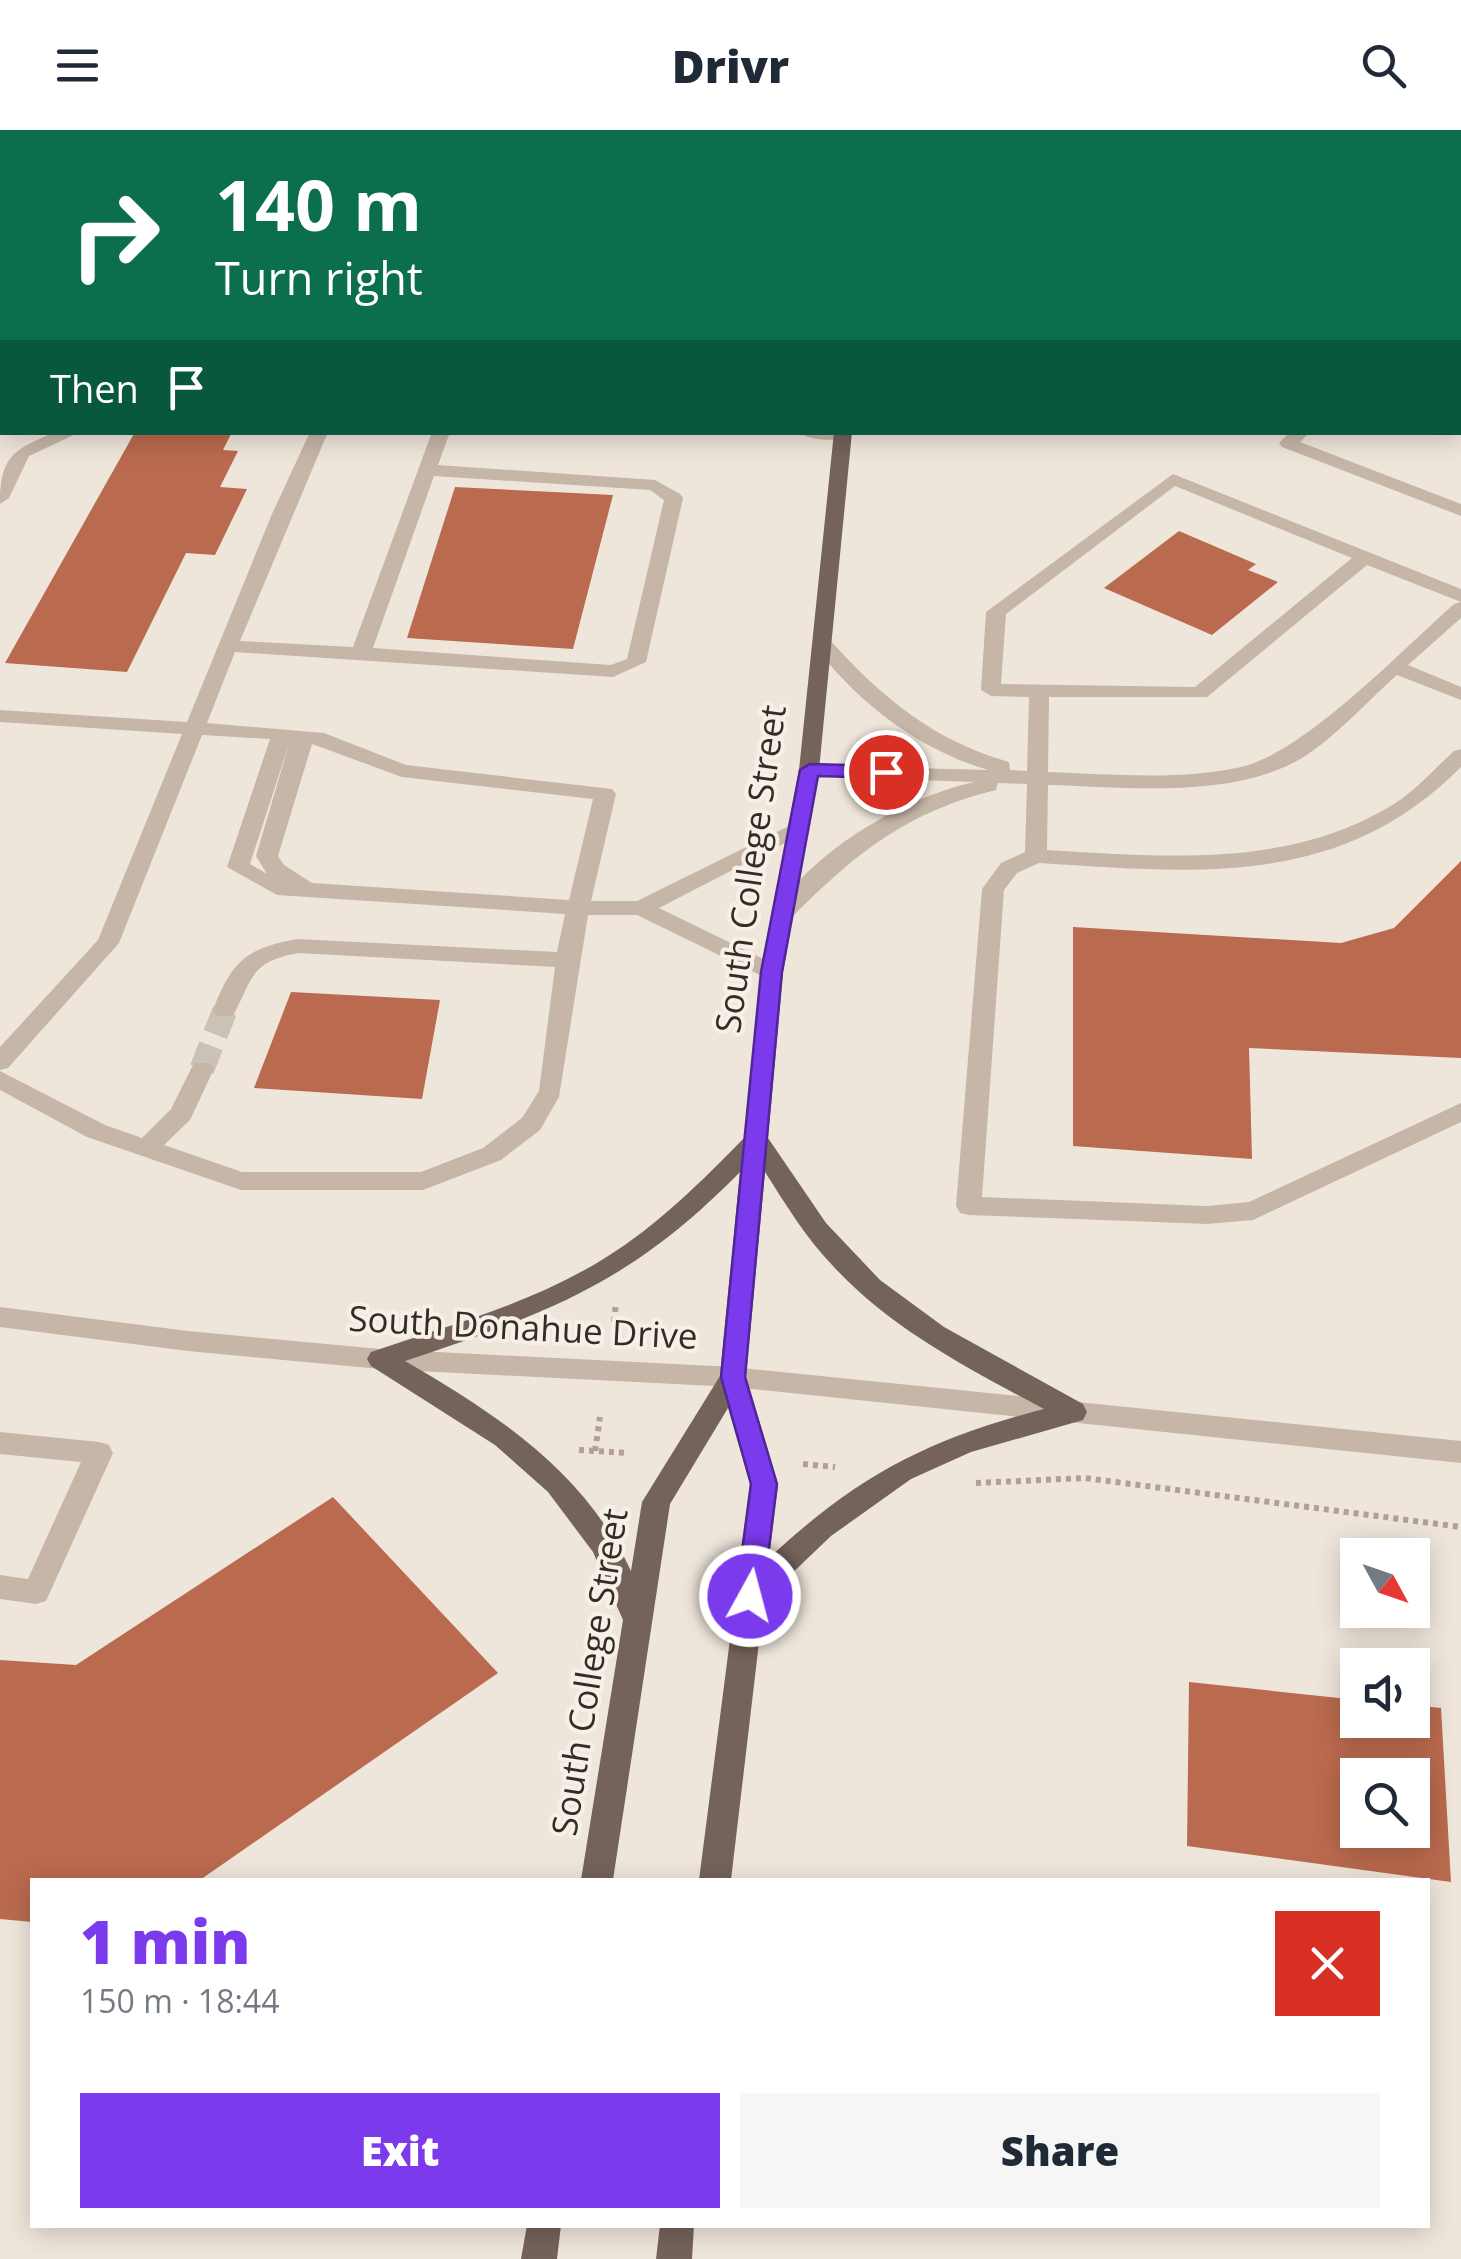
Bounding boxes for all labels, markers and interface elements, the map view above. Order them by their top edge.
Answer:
text: Drivr [672,35,789,96]
icon: menu [50,38,105,93]
icon: search [1356,38,1411,93]
text: 140 m [215,156,422,252]
icon: right [50,170,180,300]
text: Turn right [215,247,423,308]
icon: arrive [159,360,214,415]
text: Then [50,362,139,414]
street label: South College Street [703,702,796,1036]
pin [844,730,929,815]
icon: arrive [859,745,914,800]
street label: South Donahue Drive [347,1294,699,1359]
street label: South College Street [539,1505,638,1839]
north arrow [1340,1538,1430,1628]
map controls [1340,1538,1430,1848]
position arrow [698,1544,802,1648]
button: sound [1340,1648,1430,1738]
button: search [1340,1758,1430,1848]
text: 1 min [80,1900,250,1982]
button: close [1275,1911,1380,2016]
text: 150 m · 18:44 [80,1979,279,2022]
button: Exit [80,2093,720,2208]
button: Share [740,2093,1380,2208]

